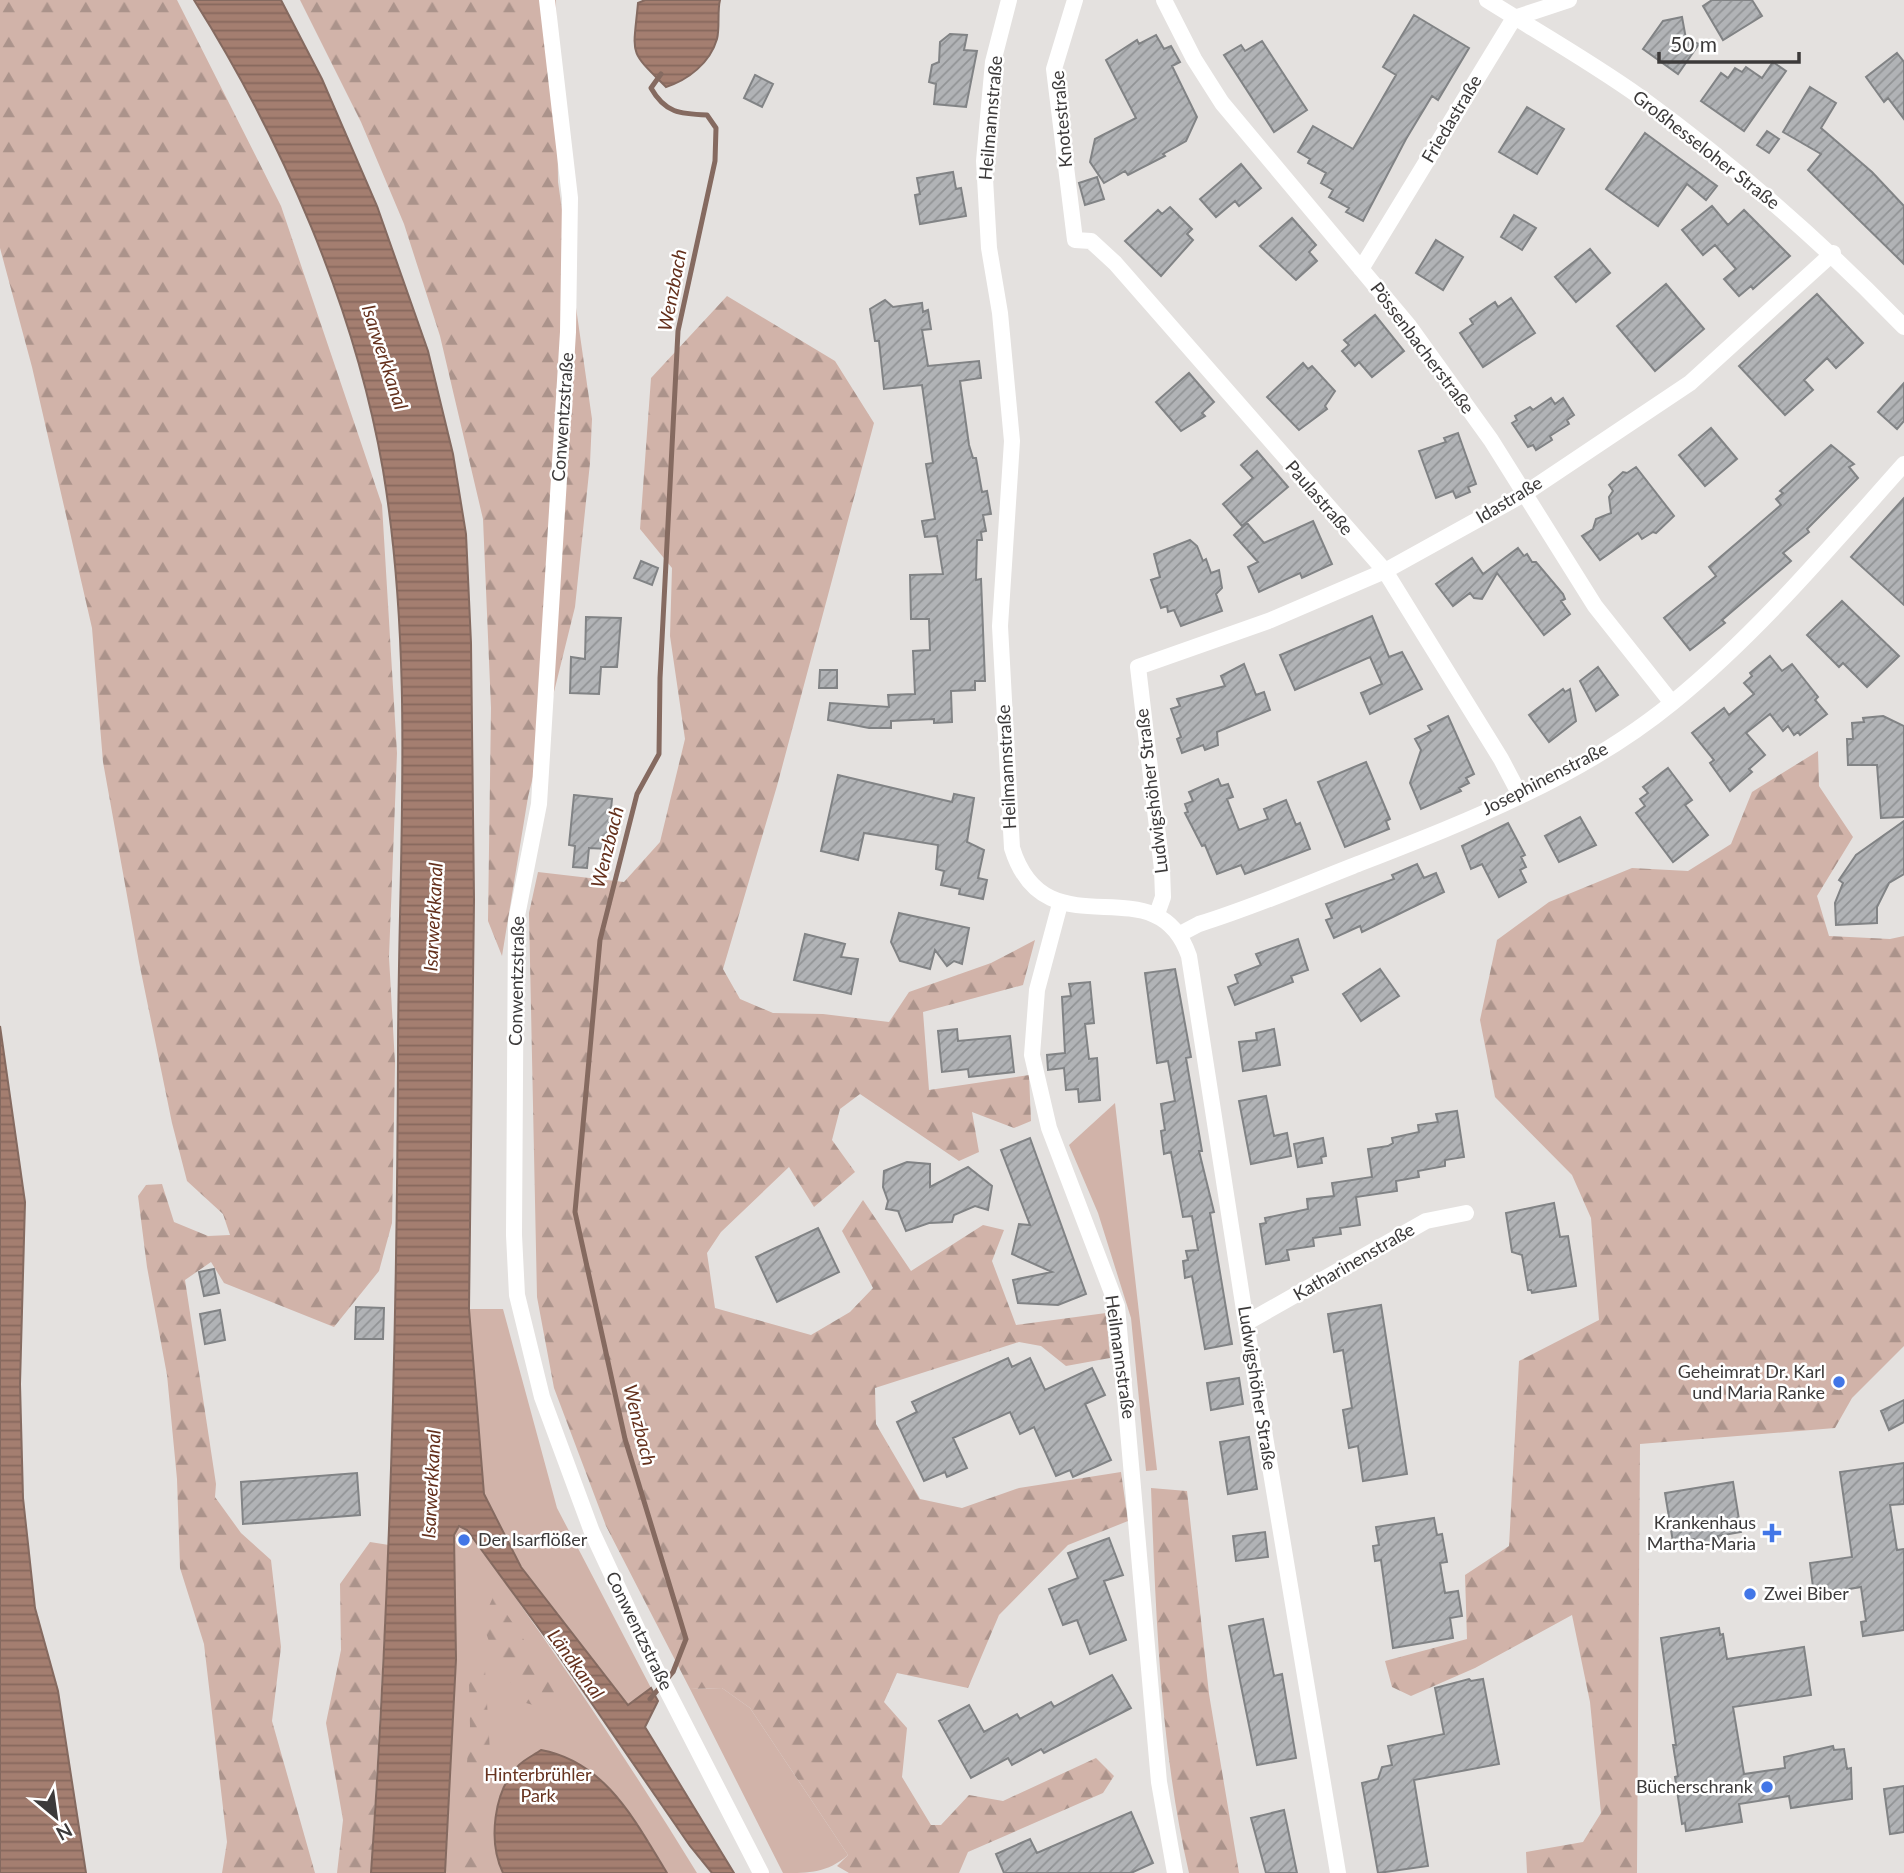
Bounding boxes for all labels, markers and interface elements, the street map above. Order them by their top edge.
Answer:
scale bar [1659,21,1799,65]
text: 50 m [1670,31,1717,56]
street label: Heilmannstraße [974,55,1006,181]
street label: Knotestraße [1046,70,1076,169]
street label: Friedastraße [1416,71,1486,166]
street label: Großhesseloher Straße [1629,85,1784,213]
water label: Wenzbach [652,247,691,333]
street label: Pössenbacherstraße [1366,277,1479,417]
water label: Isarwerkkanal [358,301,413,412]
street label: Conwentzstraße [547,352,577,482]
street label: Paulastraße [1281,455,1358,539]
street label: Idastraße [1471,471,1546,527]
street label: Heilmannstraße [992,704,1020,830]
street label: Ludwigshöher Straße [1130,707,1172,875]
street label: Josephinenstraße [1478,737,1611,819]
water label: Wenzbach [585,804,628,890]
water label: Isarwerkkanal [418,862,447,972]
street label: Conwentzstraße [504,916,528,1046]
street label: Katharinenstraße [1289,1218,1418,1305]
street label: Heilmannstraße [1101,1293,1141,1420]
street label: Ludwigshöher Straße [1234,1304,1282,1472]
place label: Geheimrat Dr. Karl und Maria Ranke [1678,1360,1825,1403]
marker: Geheimrat Dr. Karl und Maria Ranke [1831,1374,1847,1390]
water label: Wenzbach [619,1382,662,1468]
water label: Isarwerkkanal [416,1429,445,1539]
place label: Krankenhaus Martha-Maria [1647,1511,1756,1554]
marker: Krankenhaus Martha-Maria [1762,1523,1782,1543]
place label: Der Isarflößer [478,1528,588,1550]
marker: Der Isarflößer [456,1532,472,1548]
street label: Conwentzstraße [602,1567,678,1694]
place label: Zwei Biber [1764,1582,1849,1604]
marker: Zwei Biber [1742,1586,1758,1602]
water label: Ländkanal [543,1624,609,1703]
park label: Hinterbrühler Park [484,1763,592,1806]
place label: Bücherschrank [1636,1775,1754,1797]
marker: Bücherschrank [1759,1779,1775,1795]
north arrow [21,1782,91,1852]
text: N [53,1819,76,1846]

